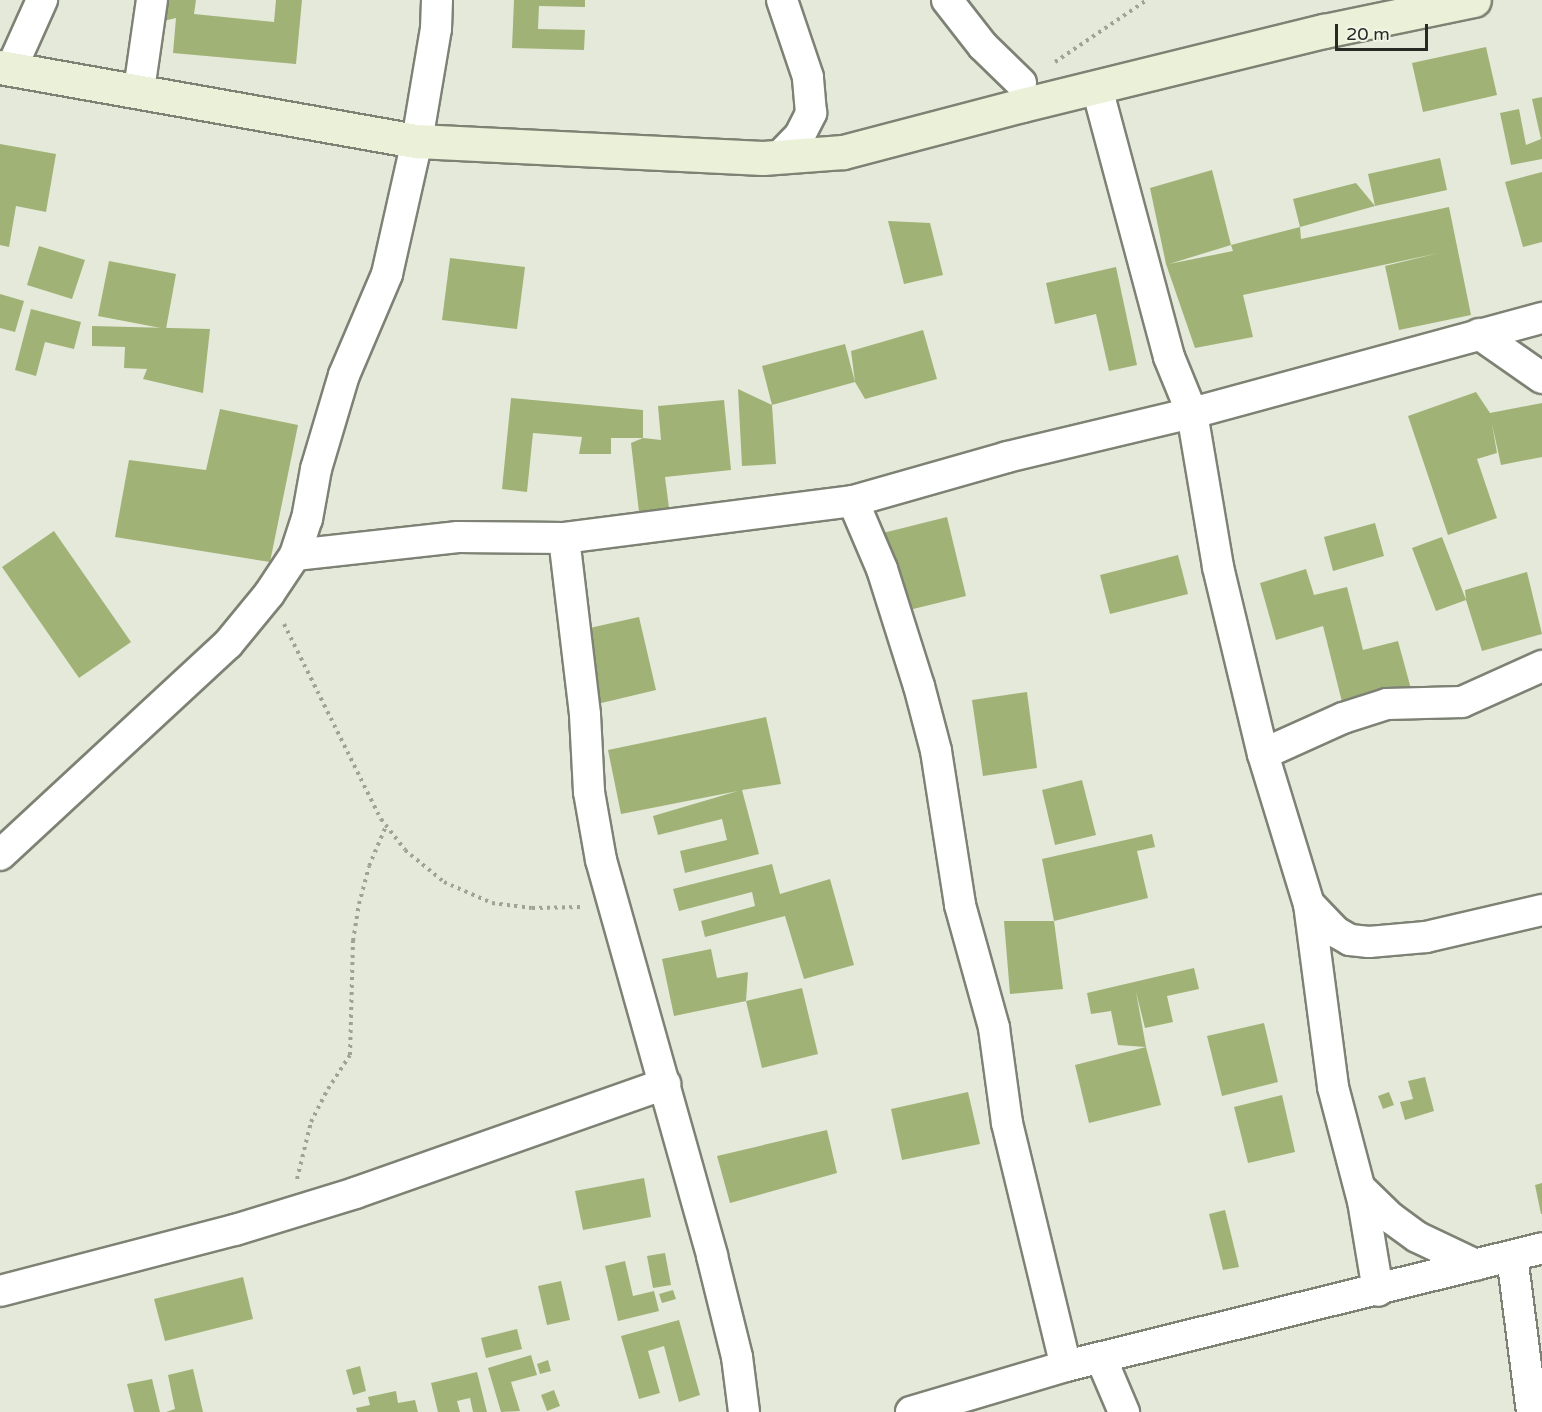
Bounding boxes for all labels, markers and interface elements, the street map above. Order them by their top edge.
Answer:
scale bar [1338,12,1431,50]
text: 20 m [1346,23,1390,45]

